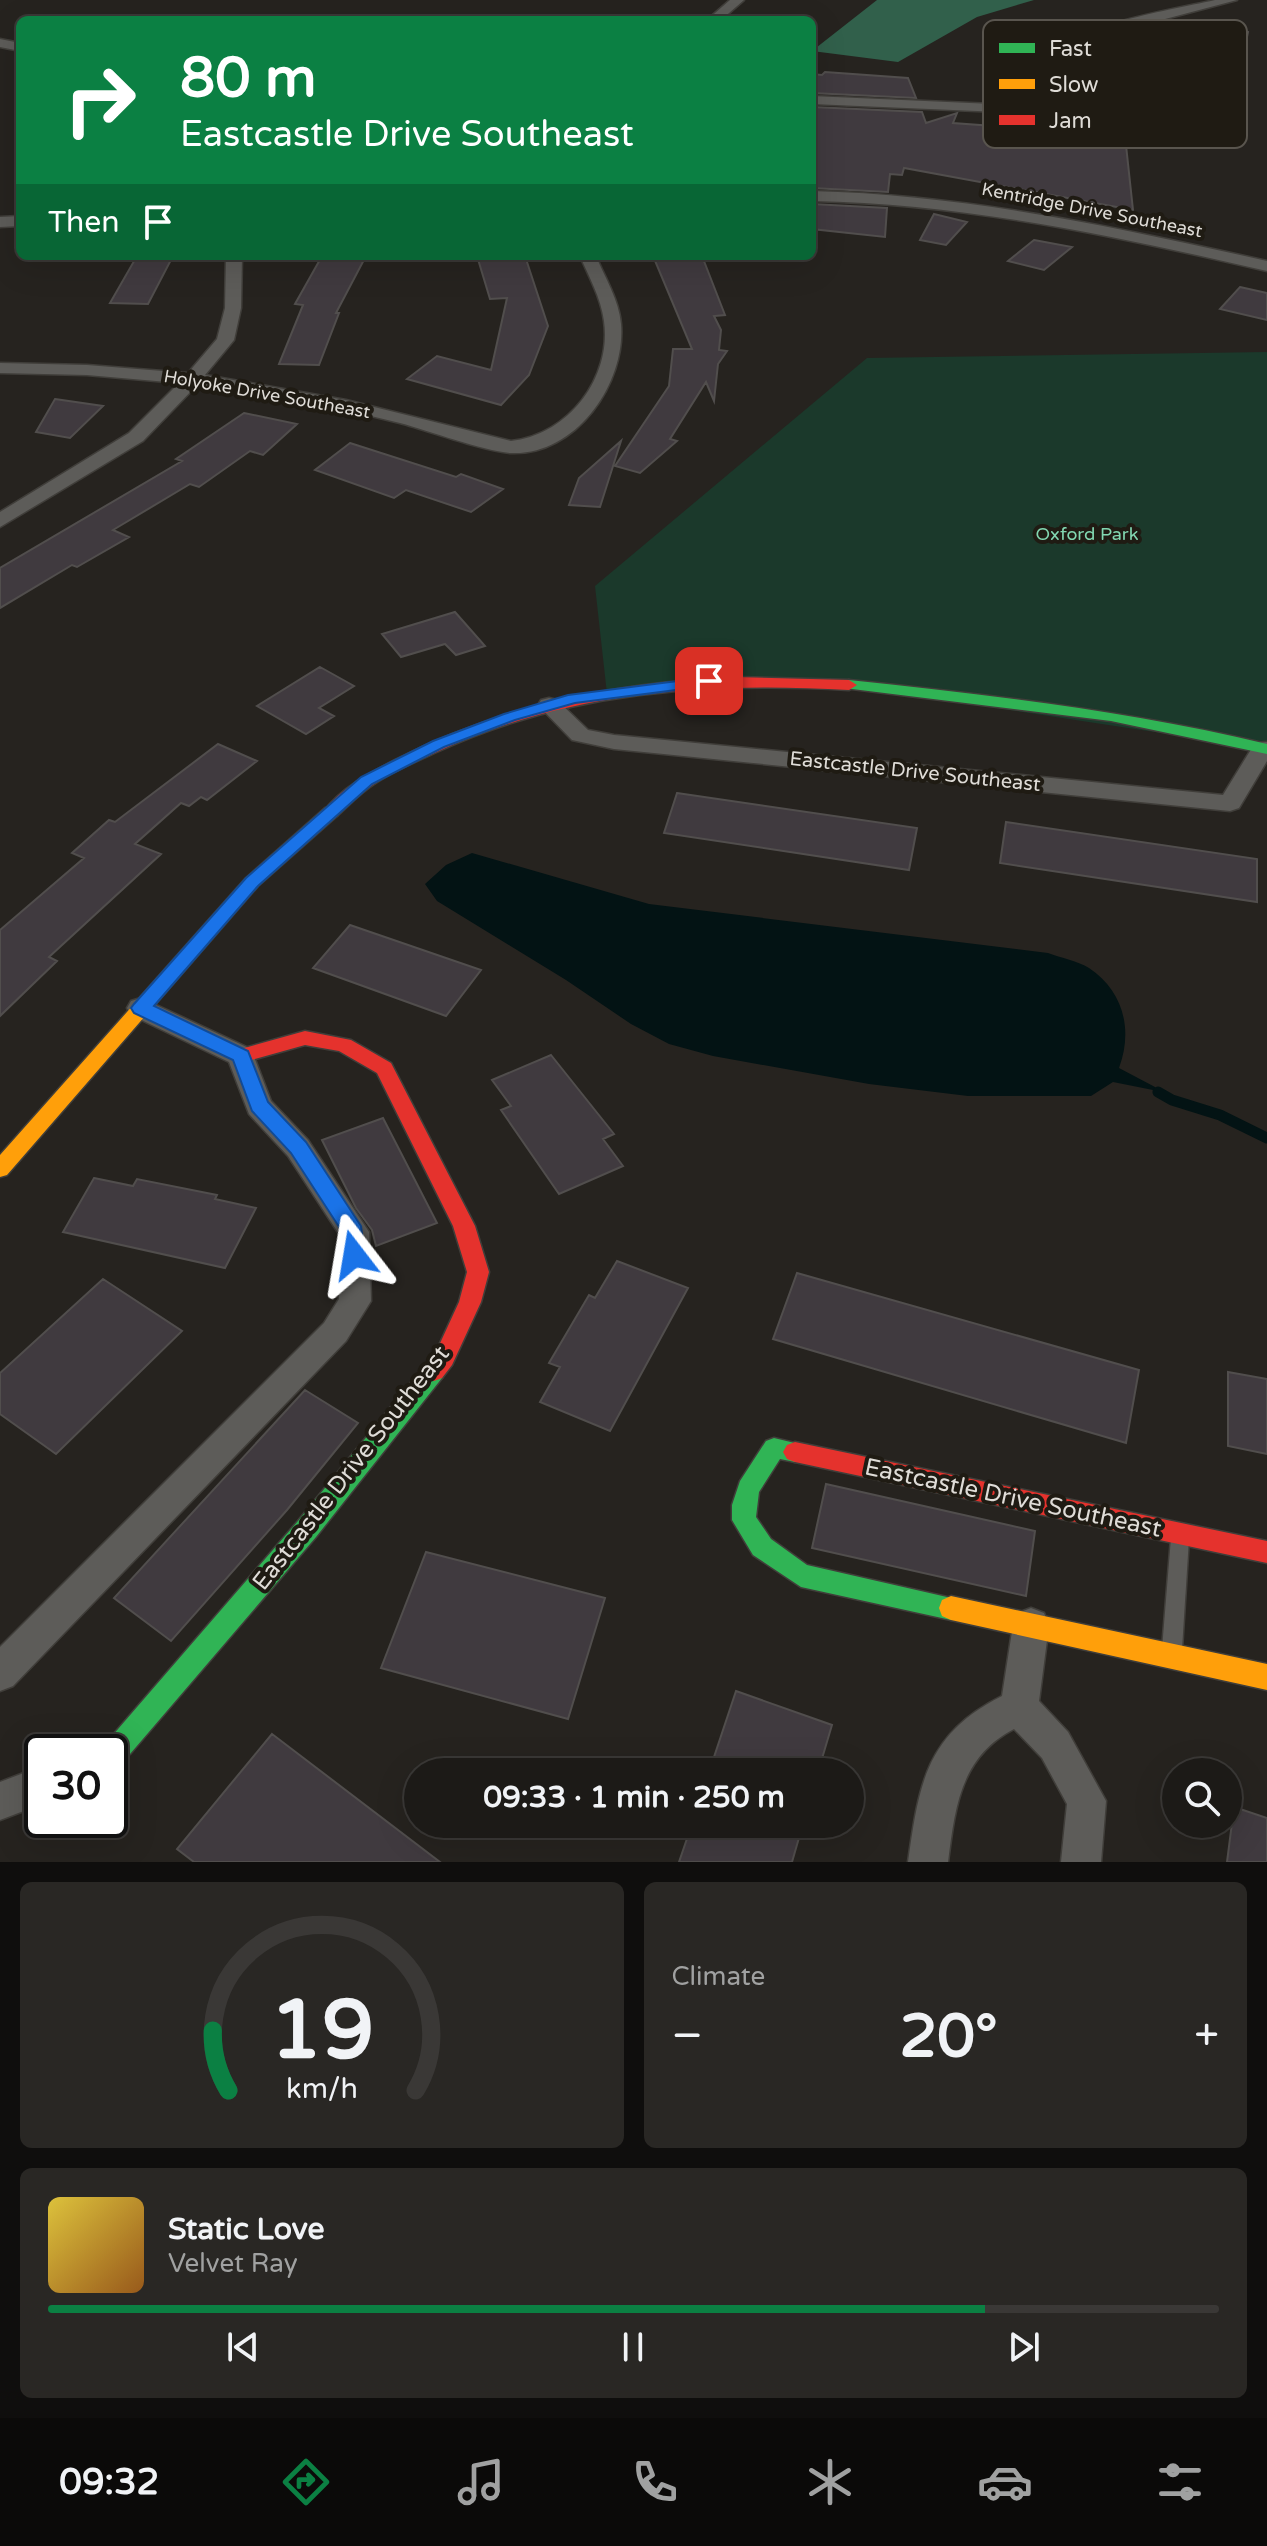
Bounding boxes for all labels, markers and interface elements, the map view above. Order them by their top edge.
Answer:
legend [983,20,1247,148]
text: Fast [1049,36,1092,62]
text: 80 m [180,45,316,112]
icon: right [48,48,152,152]
text: Slow [1049,72,1099,98]
text: Jam [1049,108,1092,134]
text: Eastcastle Drive Southeast [180,113,634,156]
street label: Kentridge Drive Southeast [980,178,1204,242]
icon: arrive [136,200,180,244]
text: Then [48,204,120,241]
street label: Holyoke Drive Southeast [162,365,372,423]
park label: Oxford Park [1036,523,1139,545]
pin [675,647,743,715]
icon: arrive [687,659,731,703]
street label: Eastcastle Drive Southeast [788,747,1042,797]
position arrow [312,1213,396,1297]
street label: Eastcastle Drive Southeast [246,1340,456,1596]
street label: Eastcastle Drive Southeast [862,1452,1164,1544]
speed limit sign: 30 [24,1734,128,1838]
map controls [1162,1758,1242,1838]
button: search [1162,1758,1242,1838]
text: 09:33 · 1 min · 250 m [483,1779,785,1816]
text: Climate [672,1961,765,1992]
text: 19 [270,1981,374,2081]
text: 20° [900,2001,998,2073]
text: − [672,2010,703,2063]
text: + [1194,2010,1219,2063]
text: km/h [286,2072,358,2106]
text: Static Love [168,2211,324,2248]
text: Velvet Ray [168,2248,298,2279]
icon: previous [221,2325,265,2369]
icon: pause [611,2325,655,2369]
icon: next [1002,2325,1046,2369]
icon: directions [278,2454,334,2510]
icon: music [453,2454,509,2510]
icon: phone [627,2454,683,2510]
icon: climate [802,2454,858,2510]
icon: car [977,2454,1033,2510]
icon: filters [1152,2454,1208,2510]
text: 09:32 [59,2461,159,2504]

